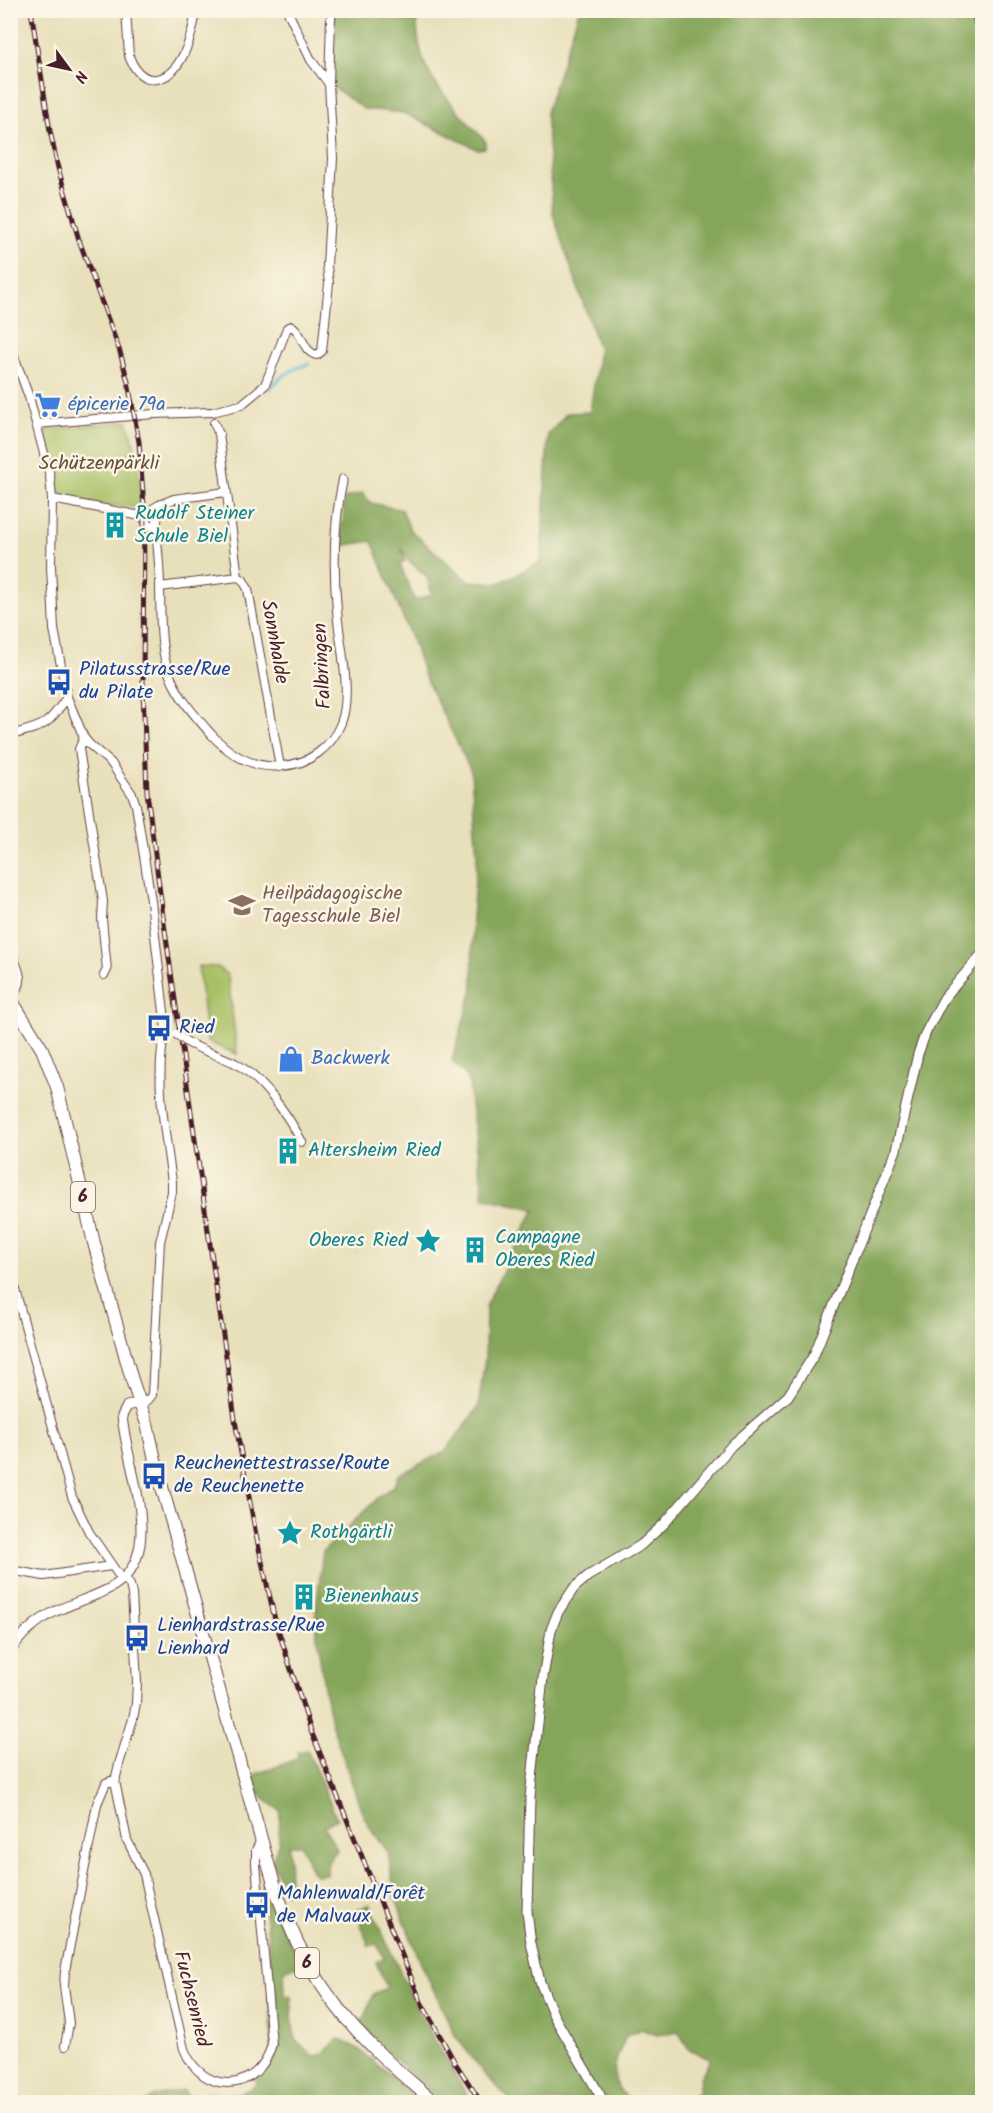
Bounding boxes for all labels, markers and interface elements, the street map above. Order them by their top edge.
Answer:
north arrow [39,39,99,99]
text: N [67,65,94,87]
place label: épicerie 79a [68,389,166,421]
supermarket icon: épicerie 79a [33,390,63,420]
park label: Schützenpärkli [39,448,161,480]
place label: Rudolf Steiner Schule Biel [135,498,256,553]
building icon: Rudolf Steiner Schule Biel [100,510,130,540]
street label: Sonnhalde [251,597,297,687]
street label: Falbringen [305,622,341,710]
place label: Pilatusstrasse/Rue du Pilate [79,654,230,709]
bus stop icon: Pilatusstrasse/Rue du Pilate [44,667,74,697]
place label: Heilpädagogische Tagesschule Biel [262,878,402,933]
school or university icon: Heilpädagogische Tagesschule Biel [227,890,257,920]
place label: Ried [179,1012,215,1044]
bus stop icon: Ried [144,1013,174,1043]
place label: Backwerk [311,1043,390,1075]
shop icon: Backwerk [276,1044,306,1074]
place label: Altersheim Ried [308,1135,442,1167]
building icon: Altersheim Ried [273,1136,303,1166]
road number: 6 [71,1182,95,1212]
place label: Campagne Oberes Ried [495,1222,595,1277]
place label: Oberes Ried [309,1225,409,1257]
place icon: Oberes Ried [413,1226,443,1256]
building icon: Campagne Oberes Ried [460,1235,490,1265]
place label: Reuchenettestrasse/Route de Reuchenette [174,1448,390,1503]
bus stop icon: Reuchenettestrasse/Route de Reuchenette [139,1461,169,1491]
place label: Rothgärtli [310,1517,393,1549]
place icon: Rothgärtli [275,1518,305,1548]
place label: Bienenhaus [324,1581,420,1613]
building icon: Bienenhaus [289,1582,319,1612]
place label: Lienhardstrasse/Rue Lienhard [157,1610,325,1665]
bus stop icon: Lienhardstrasse/Rue Lienhard [122,1623,152,1653]
place label: Mahlenwald/Forêt de Malvaux [277,1878,425,1933]
bus stop icon: Mahlenwald/Forêt de Malvaux [242,1890,272,1920]
street label: Fuchsenried [164,1947,219,2052]
road number: 6 [295,1948,319,1978]

